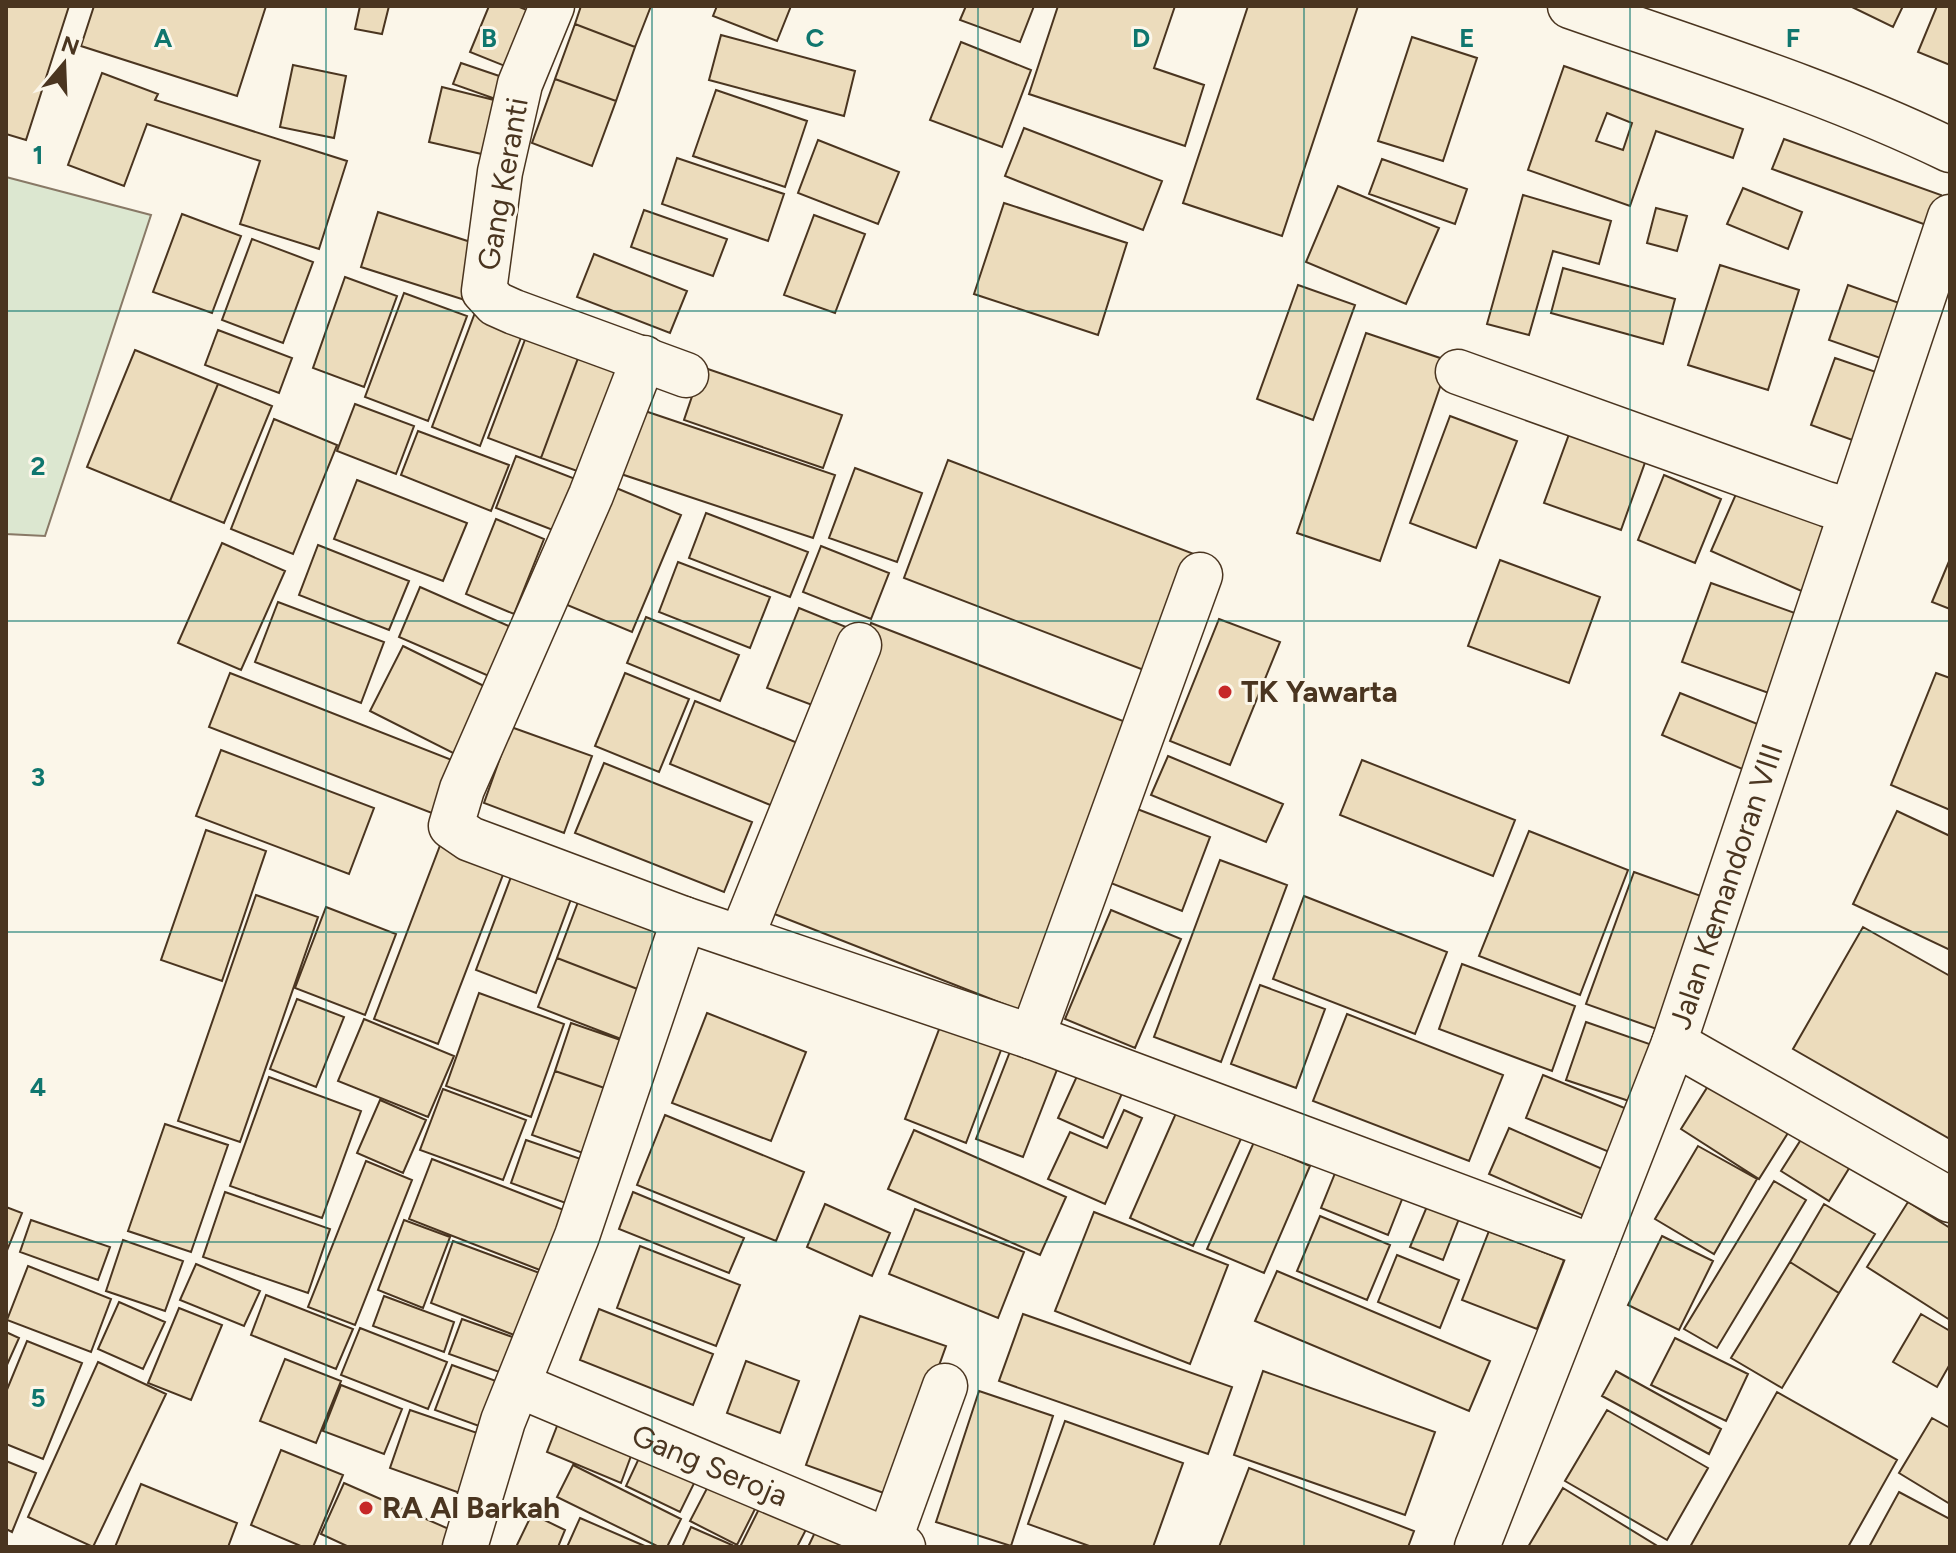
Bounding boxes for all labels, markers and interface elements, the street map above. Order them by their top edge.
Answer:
text: A [154,22,173,54]
text: B [481,22,497,54]
text: C [806,22,825,54]
text: D [1132,22,1150,54]
text: E [1459,22,1475,54]
text: F [1786,22,1800,54]
north arrow [24,24,104,104]
text: N [58,30,83,61]
street label: Gang Keranti [469,95,536,273]
text: 1 [33,139,43,171]
text: 2 [30,450,46,482]
place label: TK Yawarta [1241,673,1398,710]
marker: TK Yawarta [1216,683,1234,701]
street label: Jalan Kemandoran VIII [1661,739,1791,1034]
text: 3 [31,761,45,793]
text: 4 [30,1071,46,1103]
text: 5 [30,1382,46,1414]
street label: Gang Seroja [626,1416,793,1514]
place label: RA Al Barkah [382,1489,560,1526]
marker: RA Al Barkah [357,1499,375,1517]

